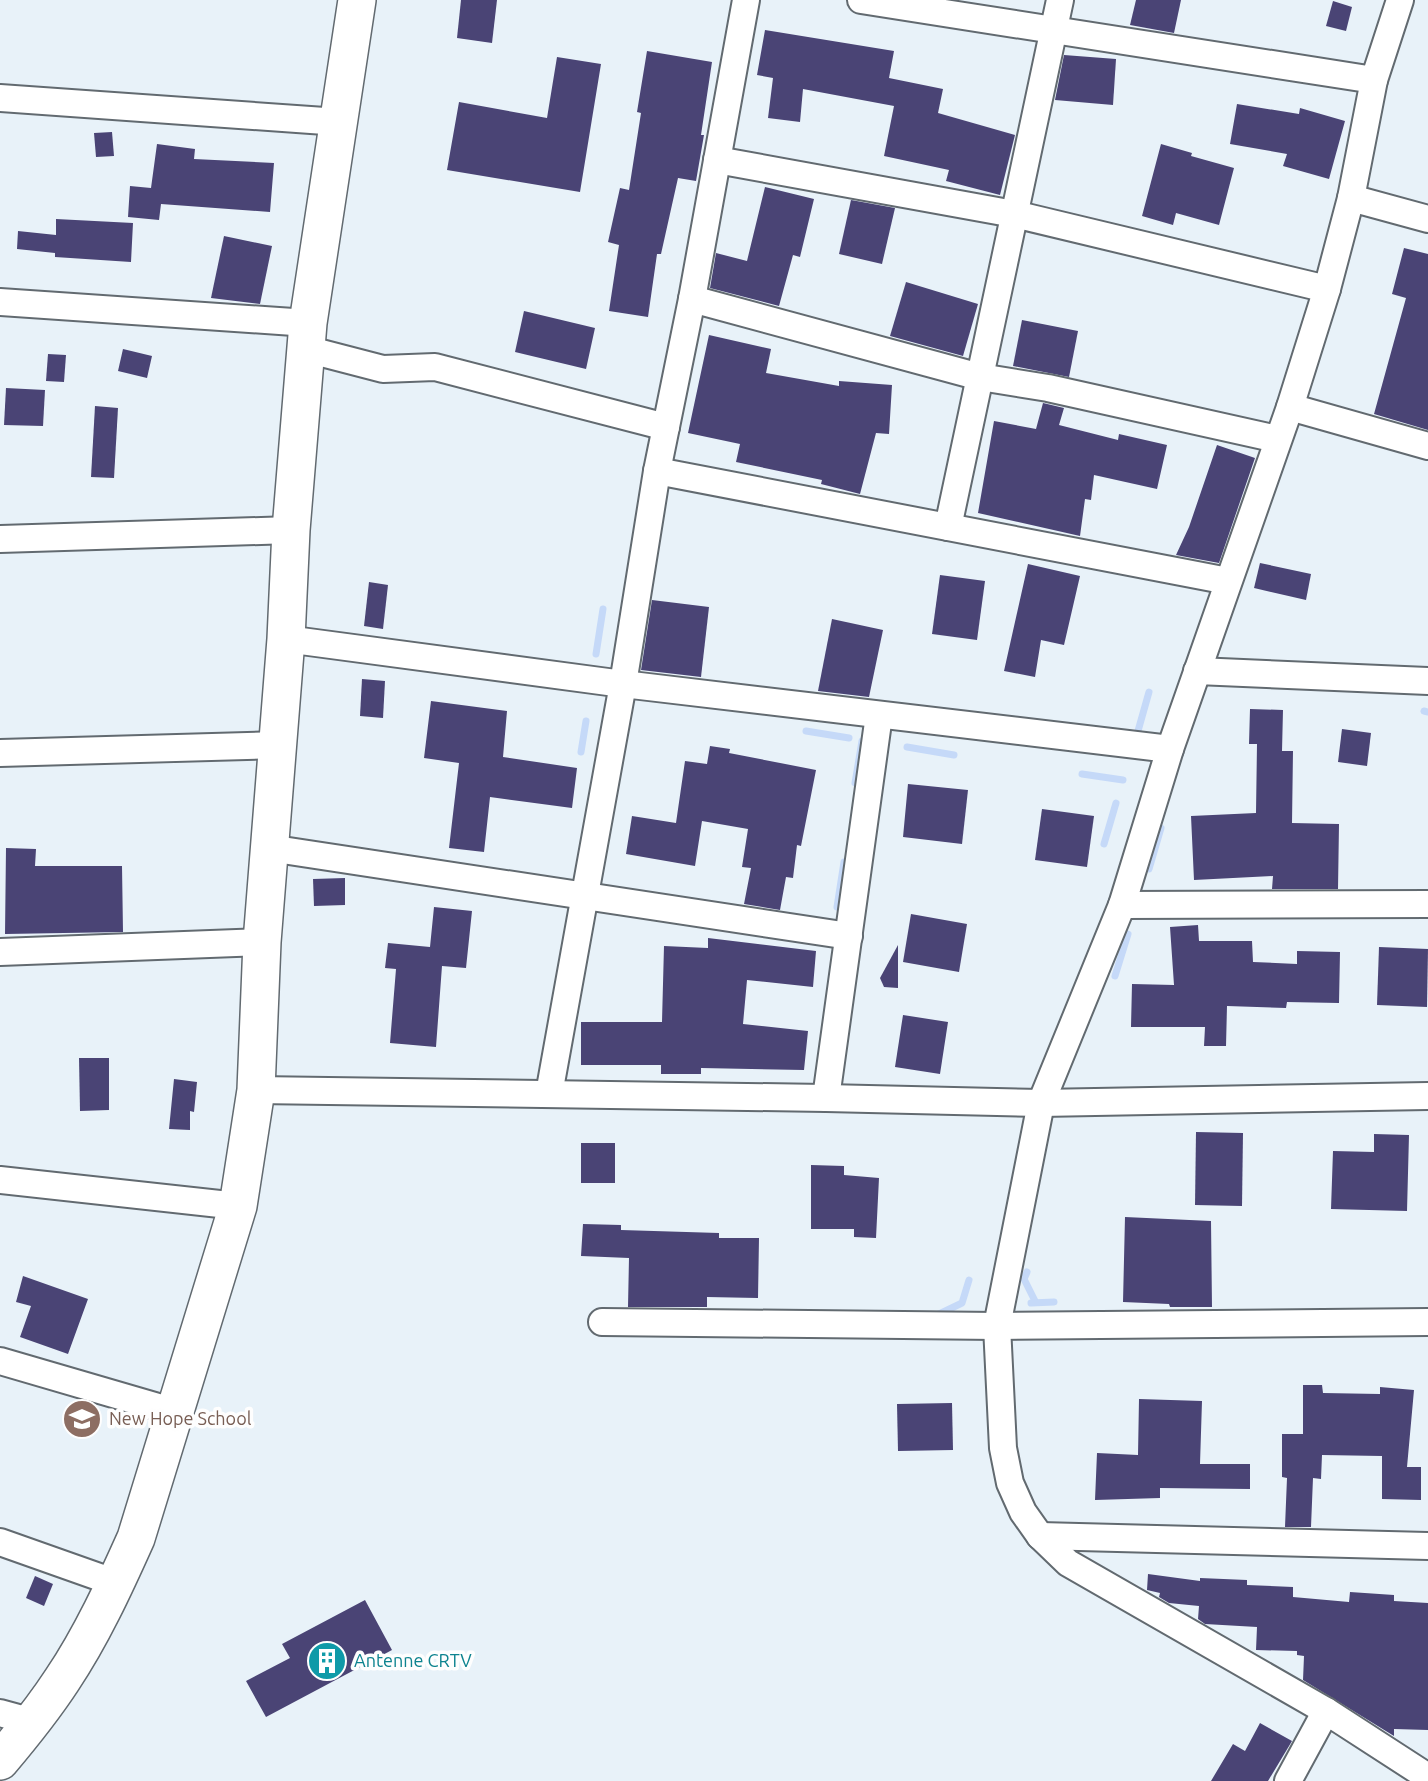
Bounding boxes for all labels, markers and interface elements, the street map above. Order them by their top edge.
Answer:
school or university icon: New Hope School [61,1398,103,1440]
place label: New Hope School [109,1408,252,1428]
building icon: Antenne CRTV [306,1640,348,1682]
place label: Antenne CRTV [354,1650,472,1670]

